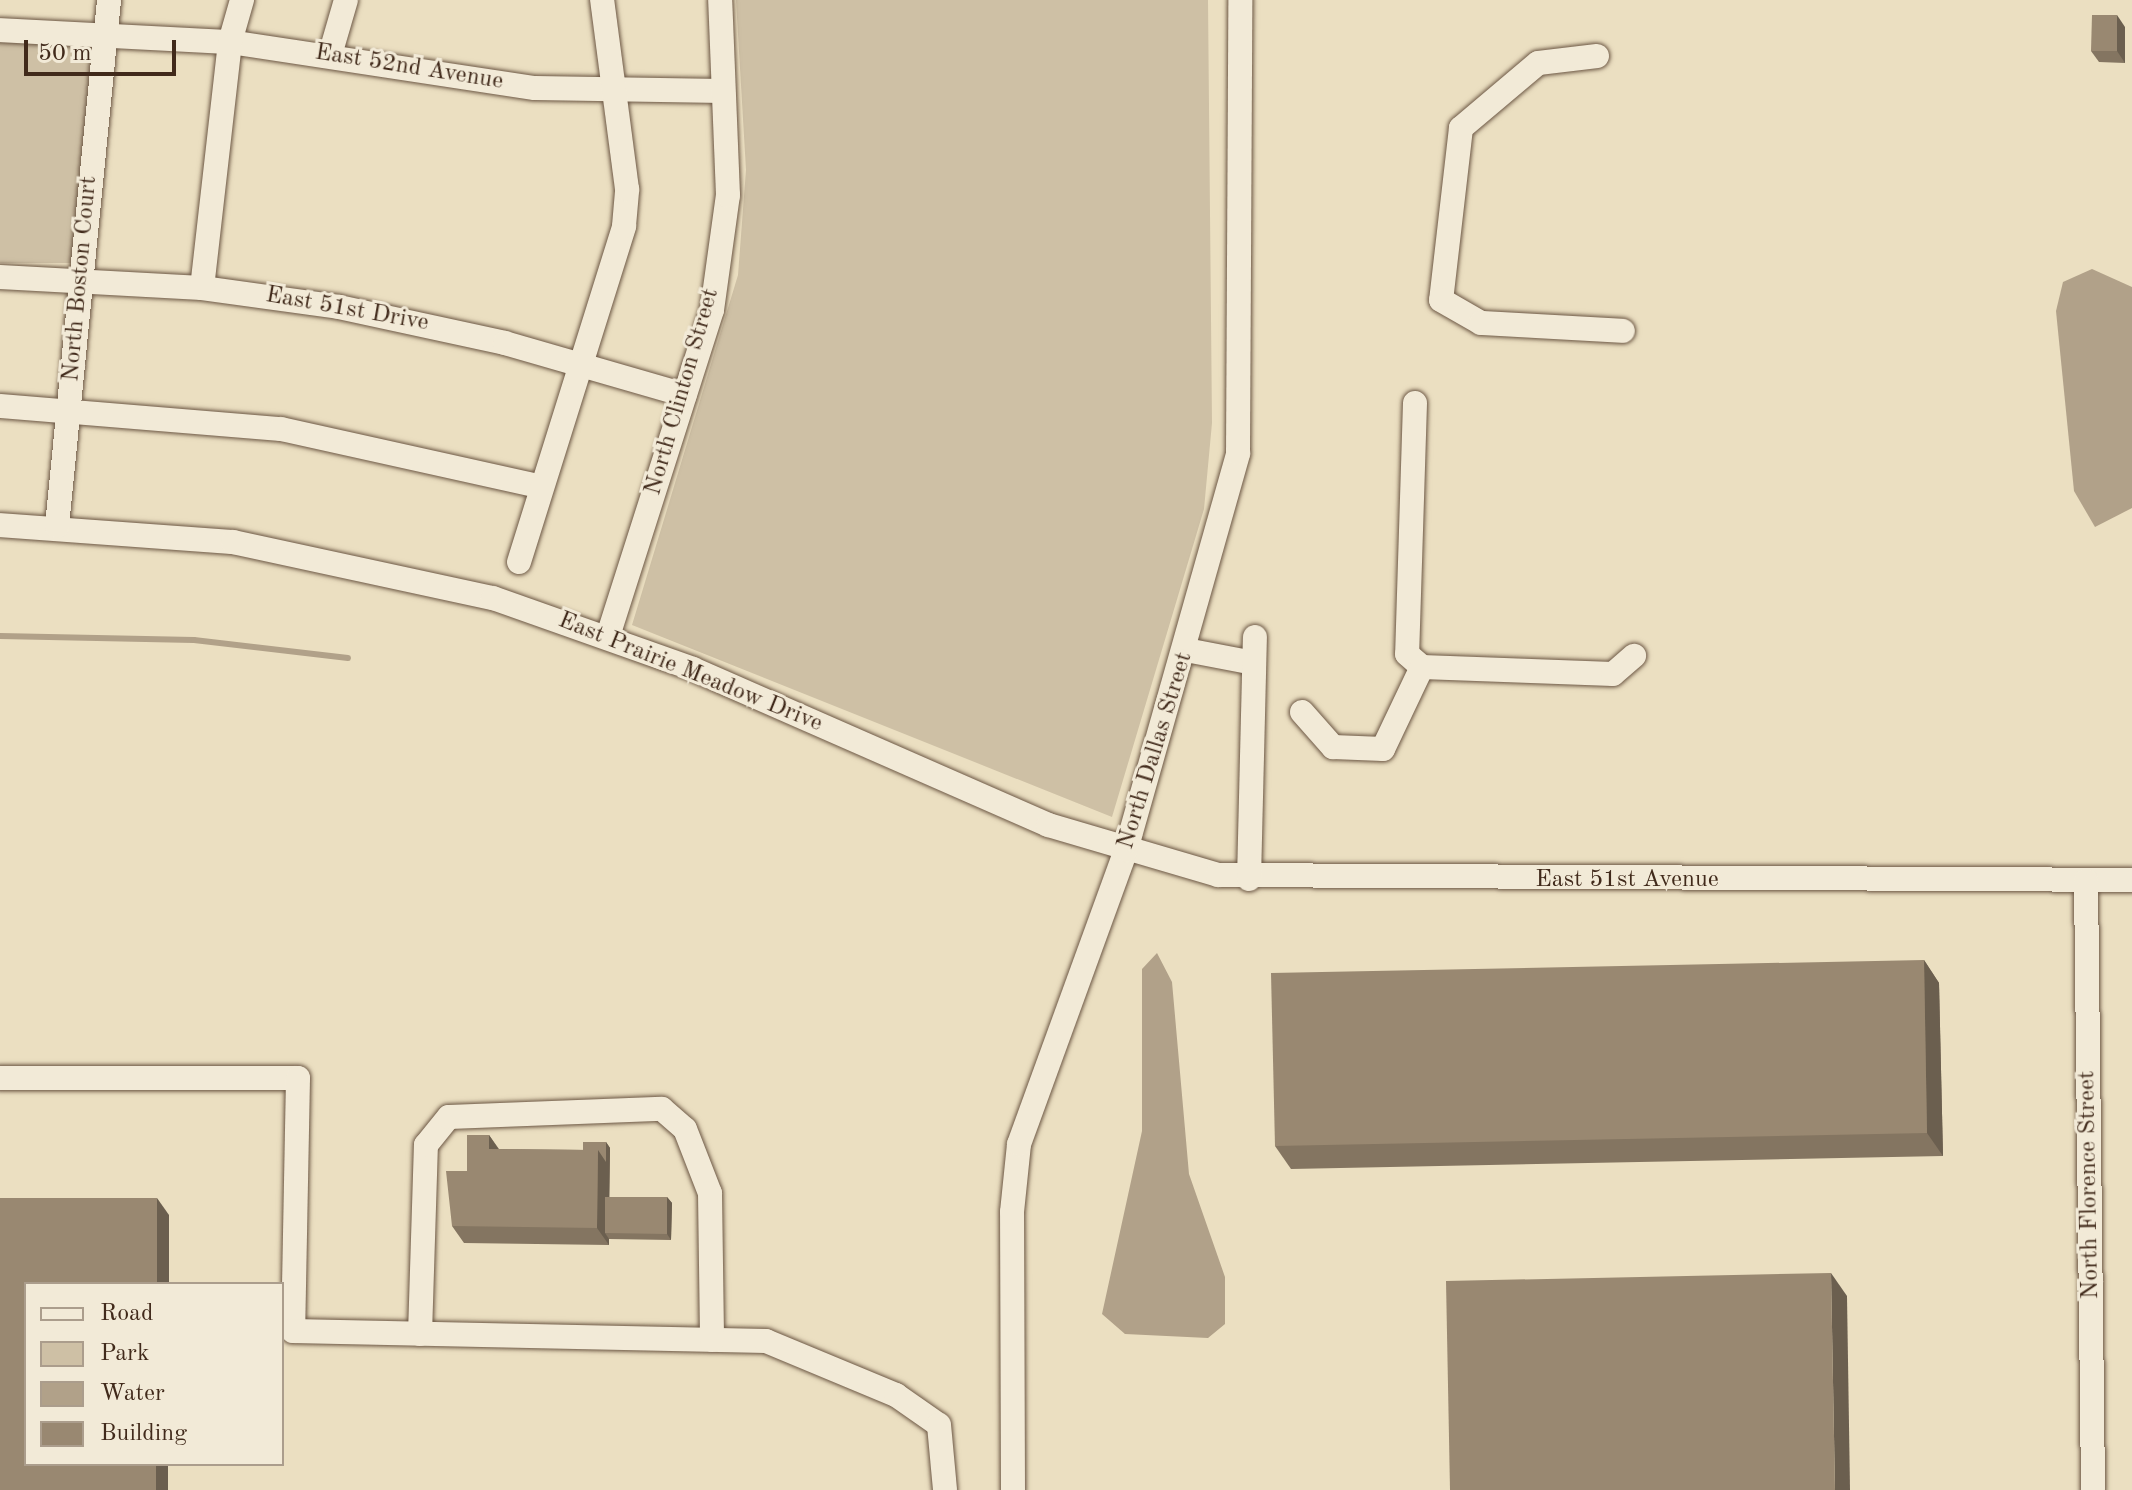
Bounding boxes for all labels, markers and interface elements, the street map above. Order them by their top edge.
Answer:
scale bar [28,24,180,74]
street label: East 52nd Avenue [313,39,505,97]
text: 50 m [38,42,92,66]
street label: North Boston Court [58,175,104,383]
street label: East 51st Drive [263,281,431,339]
street label: North Clinton Street [640,285,726,499]
street label: East Prairie Meadow Drive [554,607,826,739]
street label: North Dallas Street [1112,649,1200,853]
street label: East 51st Avenue [1535,867,1719,895]
street label: North Florence Street [2074,1070,2106,1300]
legend [24,1282,284,1466]
text: Road [100,1302,153,1326]
text: Park [100,1342,149,1366]
text: Water [100,1382,165,1406]
text: Building [100,1422,187,1446]

